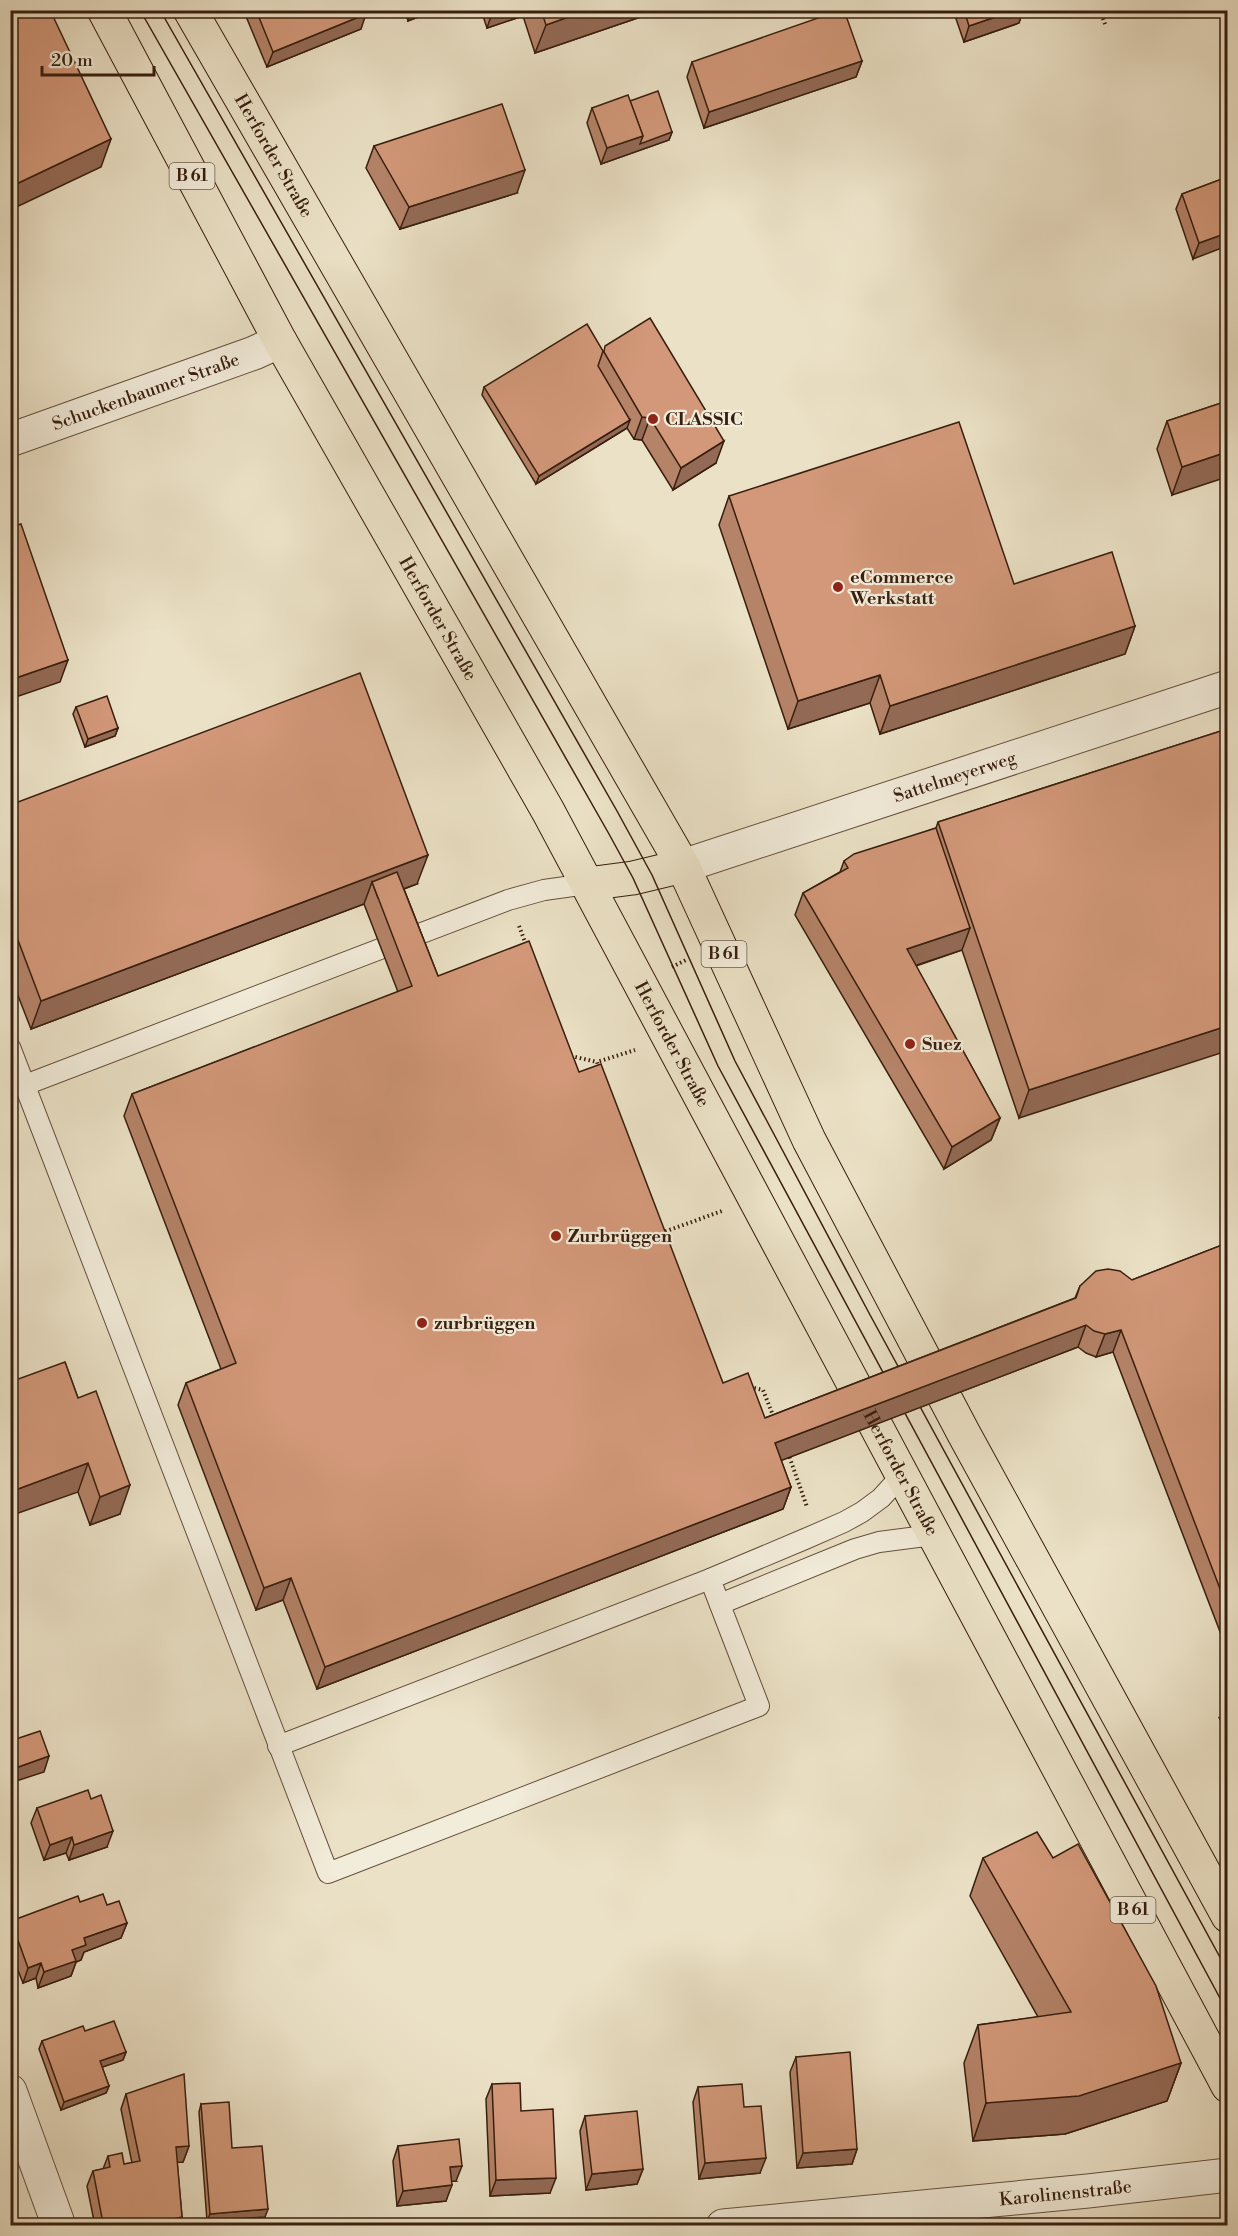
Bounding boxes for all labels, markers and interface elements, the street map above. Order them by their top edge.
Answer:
scale bar [42,39,154,77]
text: 20 m [51,49,93,72]
street label: Herforder Straße [229,90,319,222]
road number: B 61 [170,163,214,189]
street label: Schuckenbaumer Straße [49,348,242,436]
place label: CLASSIC [665,408,743,431]
marker: CLASSIC [646,412,660,426]
street label: Herforder Straße [394,552,483,684]
place label: eCommerce Werkstatt [849,566,954,610]
marker: eCommerce Werkstatt [831,580,845,594]
street label: Sattelmeyerweg [890,746,1020,808]
road number: B 61 [702,941,746,967]
street label: Herforder Straße [629,977,715,1111]
place label: Suez [922,1033,962,1056]
marker: Suez [903,1037,917,1051]
place label: Zurbrüggen [568,1225,672,1248]
marker: Zurbrüggen [549,1229,563,1243]
place label: zurbrüggen [434,1312,535,1335]
marker: zurbrüggen [415,1316,429,1330]
street label: Herforder Straße [858,1406,944,1540]
road number: B 61 [1110,1897,1156,1923]
street label: Karolinenstraße [998,2175,1133,2211]

